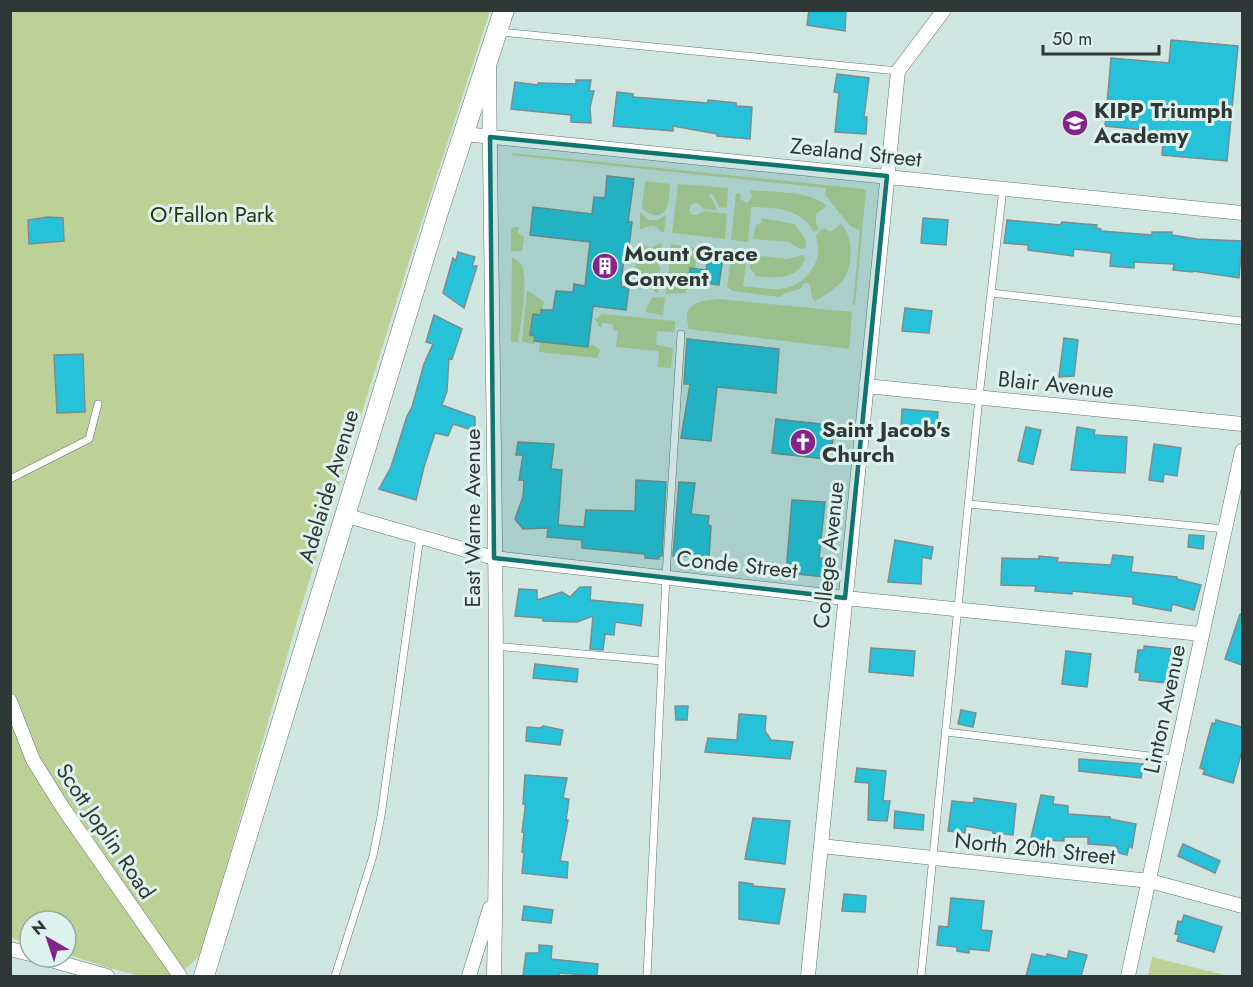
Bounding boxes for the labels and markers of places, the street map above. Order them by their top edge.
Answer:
place label: KIPP Triumph Academy [1093,94,1233,151]
school or university icon: KIPP Triumph Academy [1060,108,1090,138]
place label: Mount Grace Convent [624,237,758,294]
building icon: Mount Grace Convent [590,251,620,281]
place label: Saint Jacob's Church [822,413,950,470]
church icon: Saint Jacob's Church [788,427,818,457]

